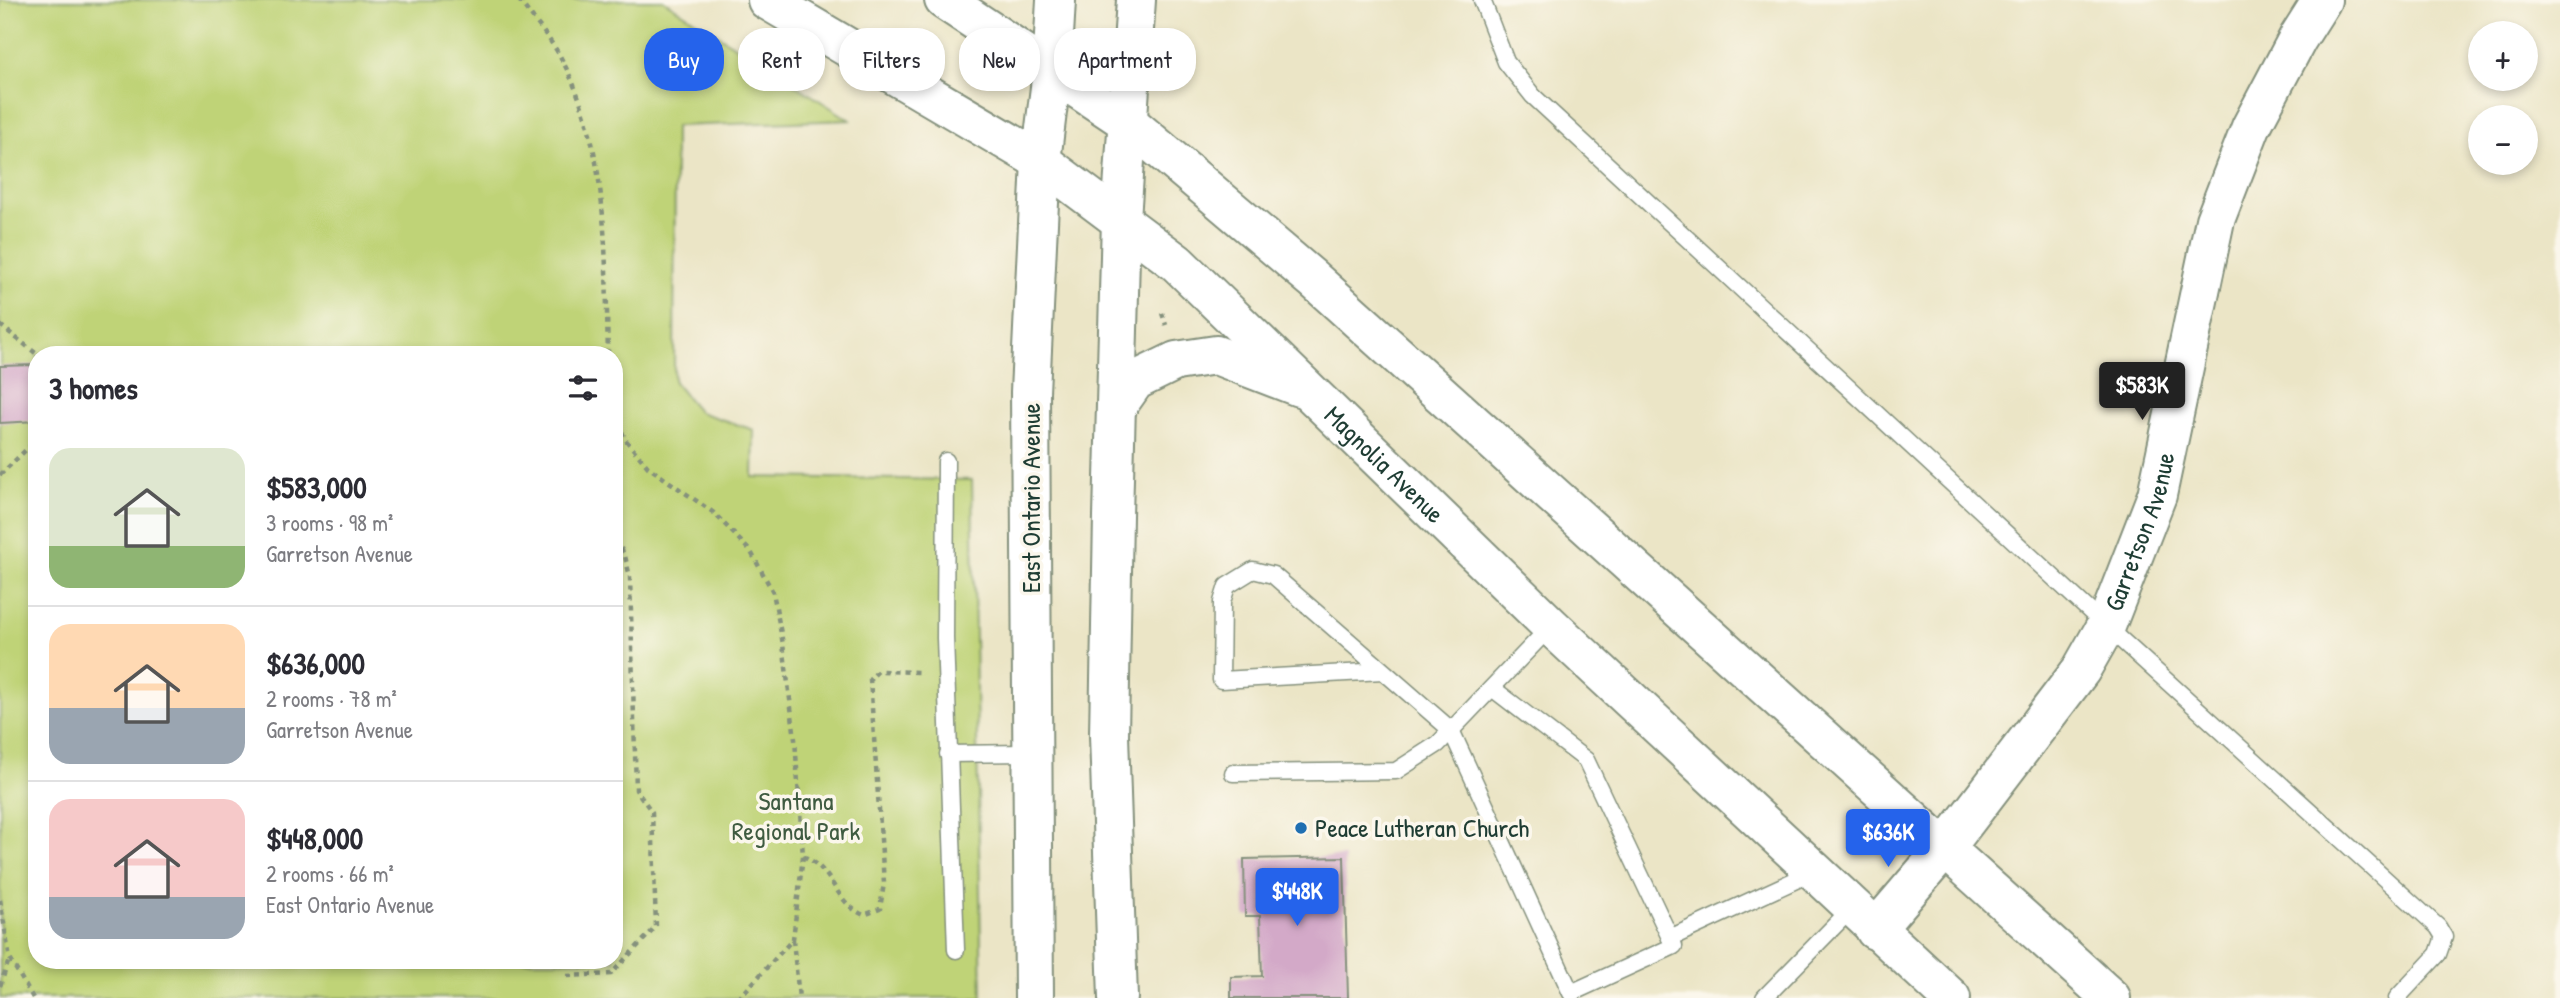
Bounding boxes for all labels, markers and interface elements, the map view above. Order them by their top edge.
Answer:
map controls [2468,21,2538,175]
button: + [2468,21,2538,91]
chip: Buy [644,28,724,91]
chip: Rent [738,28,825,91]
chip: Filters [839,28,945,91]
chip: New [959,28,1040,91]
chip: Apartment [1054,28,1196,91]
button: − [2468,105,2538,175]
pin: $583K [2093,362,2191,422]
text: 3 homes [49,368,138,408]
icon: filters [564,369,602,407]
text: $583K [2115,369,2169,400]
street label: Magnolia Avenue [1317,398,1452,530]
street label: East Ontario Avenue [1013,403,1048,593]
street label: Garretson Avenue [2096,449,2183,616]
text: $583,000 [266,467,367,507]
icon: home [105,476,189,560]
text: 3 rooms · 98 m² [266,507,393,538]
text: Garretson Avenue [266,538,413,569]
text: $636,000 [266,643,365,683]
icon: home [105,652,189,736]
text: 2 rooms · 78 m² [266,683,397,714]
text: Garretson Avenue [266,714,413,745]
park label: Santana Regional Park [732,783,860,848]
place label: Peace Lutheran Church [1315,810,1529,845]
pin: $636K [1839,810,1937,869]
text: $636K [1862,816,1914,847]
text: $448,000 [266,818,363,858]
marker: Peace Lutheran Church [1293,820,1309,836]
icon: home [105,827,189,911]
text: 2 rooms · 66 m² [266,858,394,889]
pin: $448K [1248,869,1346,928]
text: $448K [1272,875,1322,906]
text: East Ontario Avenue [266,889,434,920]

